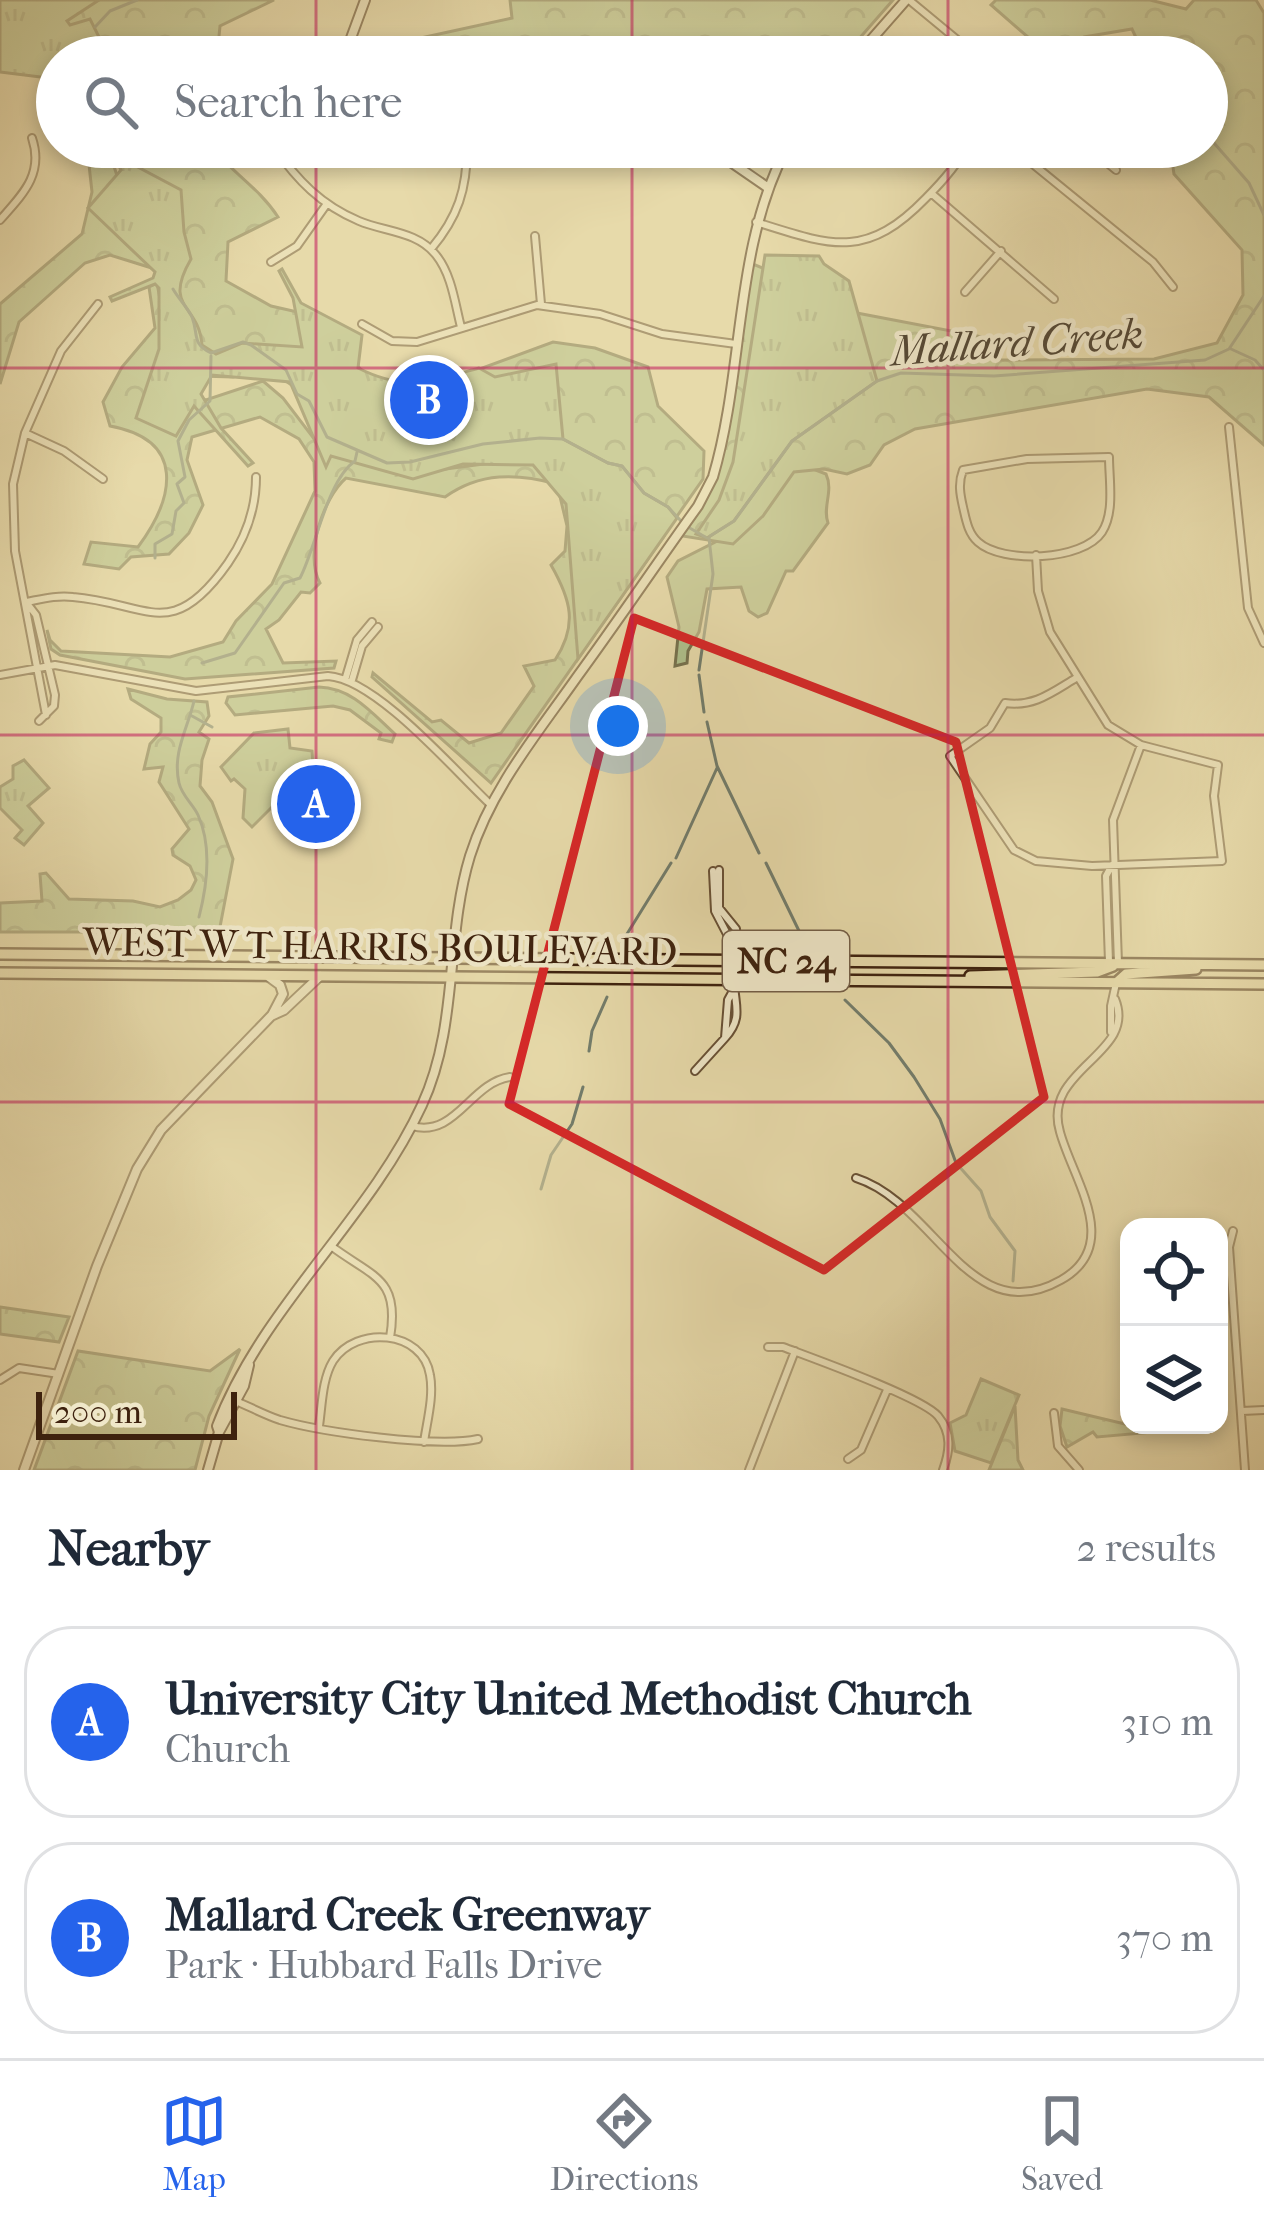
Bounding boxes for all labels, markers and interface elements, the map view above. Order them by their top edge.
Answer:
search box [36,36,1228,168]
icon: search [78,69,144,135]
text: Search here [174,76,402,129]
water label: Mallard Creek [886,310,1145,376]
pin: B [390,355,468,445]
your location [588,696,648,756]
pin: A [277,759,355,849]
street label: WEST W T HARRIS BOULEVARD [81,919,678,975]
road number: NC 24 [723,931,849,991]
map controls [1120,1218,1228,1434]
button: locate [1120,1218,1228,1326]
button: layers [1120,1326,1228,1434]
scale bar [36,1386,237,1439]
text: 200 m [54,1393,142,1432]
text: Nearby [48,1518,209,1578]
text: 2 results [1077,1525,1216,1571]
text: University City United Methodist Church [165,1673,972,1726]
text: A [77,1699,103,1745]
text: 310 m [1121,1699,1213,1745]
text: Church [165,1726,290,1772]
text: Mallard Creek Greenway [165,1889,649,1942]
text: B [77,1915,103,1961]
text: 370 m [1116,1915,1213,1961]
text: Park · Hubbard Falls Drive [165,1942,602,1988]
tab: Map [161,2088,227,2199]
tab: Directions [550,2088,698,2199]
tab: Saved [1021,2088,1103,2199]

